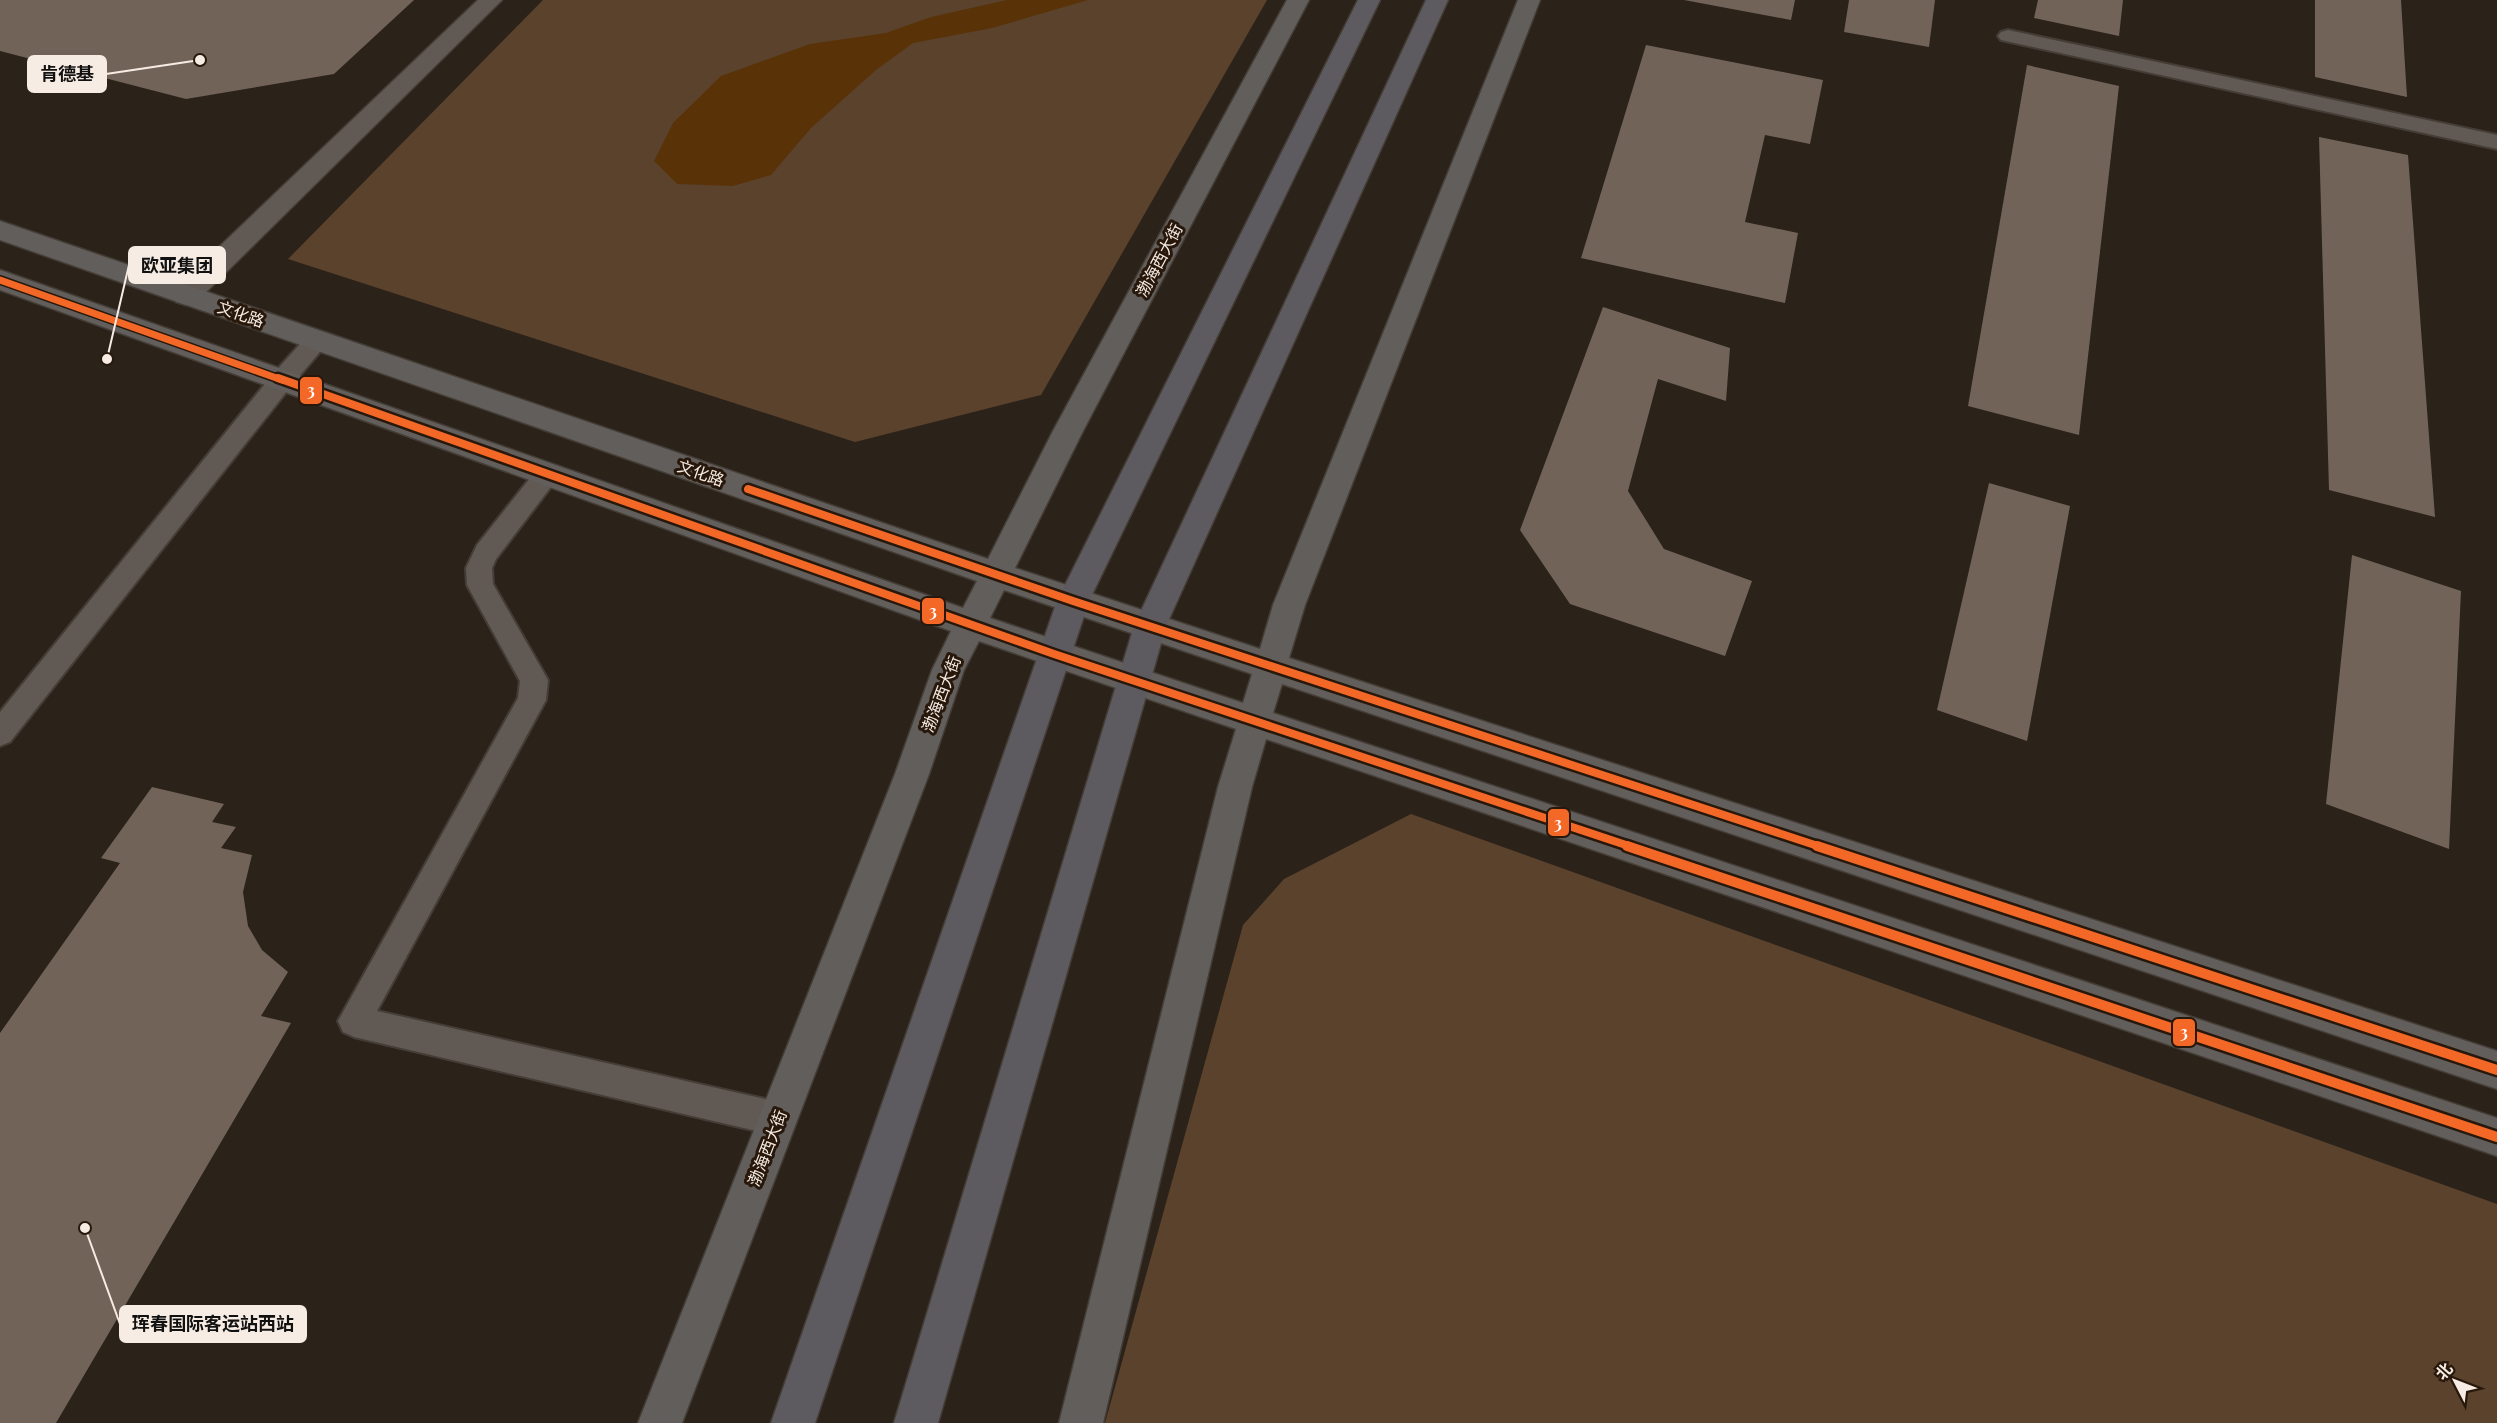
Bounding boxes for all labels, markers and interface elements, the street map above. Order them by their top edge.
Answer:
callout: 肯德基 [28,56,106,92]
text: 肯德基 [40,61,94,85]
street label: 渤海西大街 [1131,220,1187,300]
callout: 欧亚集团 [129,247,225,283]
text: 欧亚集团 [141,253,213,277]
street label: 文化路 [215,296,267,331]
line badge: 3 [299,376,323,405]
text: 3 [307,379,315,400]
street label: 文化路 [675,455,727,490]
line badge: 3 [921,597,945,625]
text: 3 [929,600,937,621]
street label: 渤海西大街 [916,653,965,735]
line badge: 3 [1547,808,1570,837]
text: 3 [1554,812,1562,833]
line badge: 3 [2172,1018,2196,1047]
text: 3 [2180,1021,2188,1042]
street label: 渤海西大街 [742,1107,791,1189]
callout: 珲春国际客运站西站 [120,1306,306,1342]
text: 珲春国际客运站西站 [132,1311,294,1335]
north arrow [2425,1351,2485,1411]
text: 北 [2430,1358,2457,1384]

